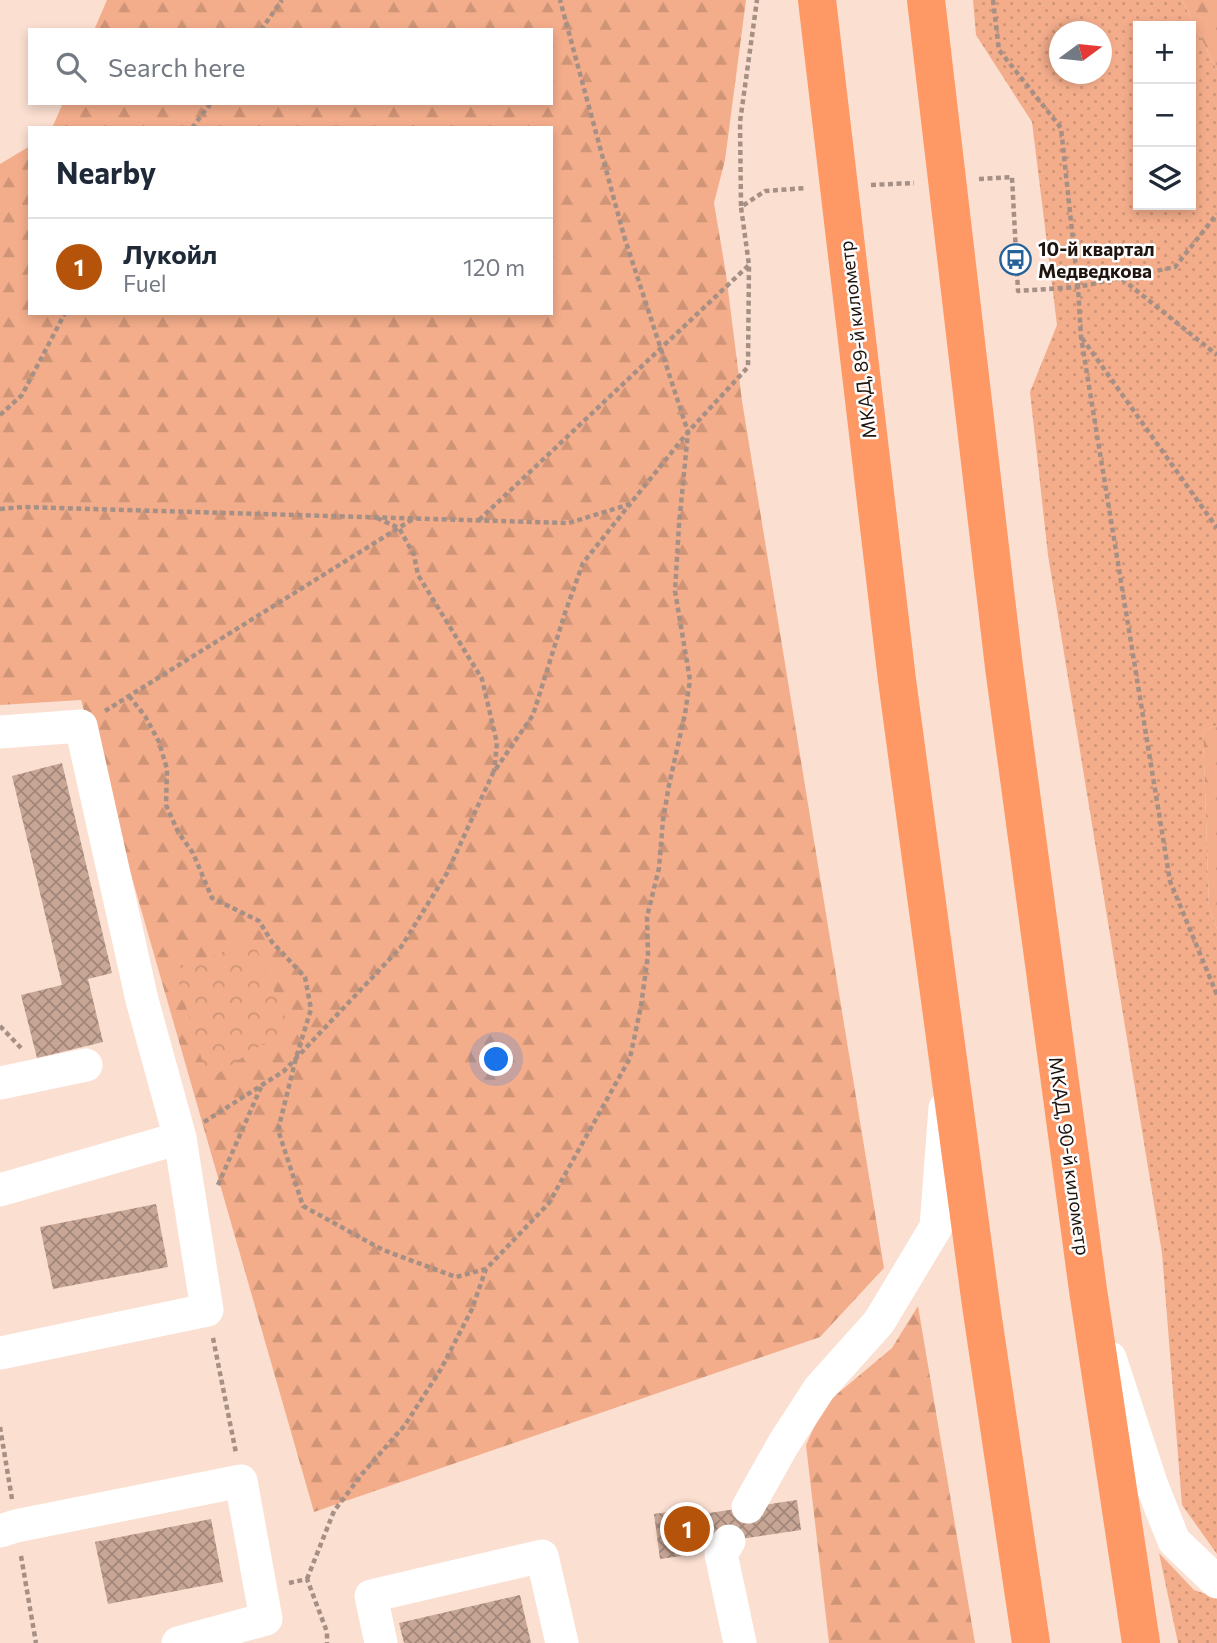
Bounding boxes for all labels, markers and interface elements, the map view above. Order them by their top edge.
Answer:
north arrow [1049,21,1112,84]
map controls [1133,21,1196,210]
button: + [1133,21,1196,84]
search box [28,28,553,105]
icon: search [52,48,90,86]
text: Search here [108,51,246,82]
button: − [1133,84,1196,147]
button: layers [1133,147,1196,210]
text: Nearby [56,153,156,190]
place label: 10-й квартал Медведкова [1038,237,1155,282]
text: Лукойл [123,238,217,269]
street label: МКАД, 89-й километр [833,240,881,440]
bus stop icon: 10-й квартал Медведкова [998,242,1032,276]
text: 1 [74,253,84,281]
text: 120 m [463,253,525,281]
text: Fuel [123,269,167,297]
your location [479,1042,513,1076]
street label: МКАД, 90-й километр [1045,1055,1095,1257]
pin: 1 [664,1503,710,1555]

